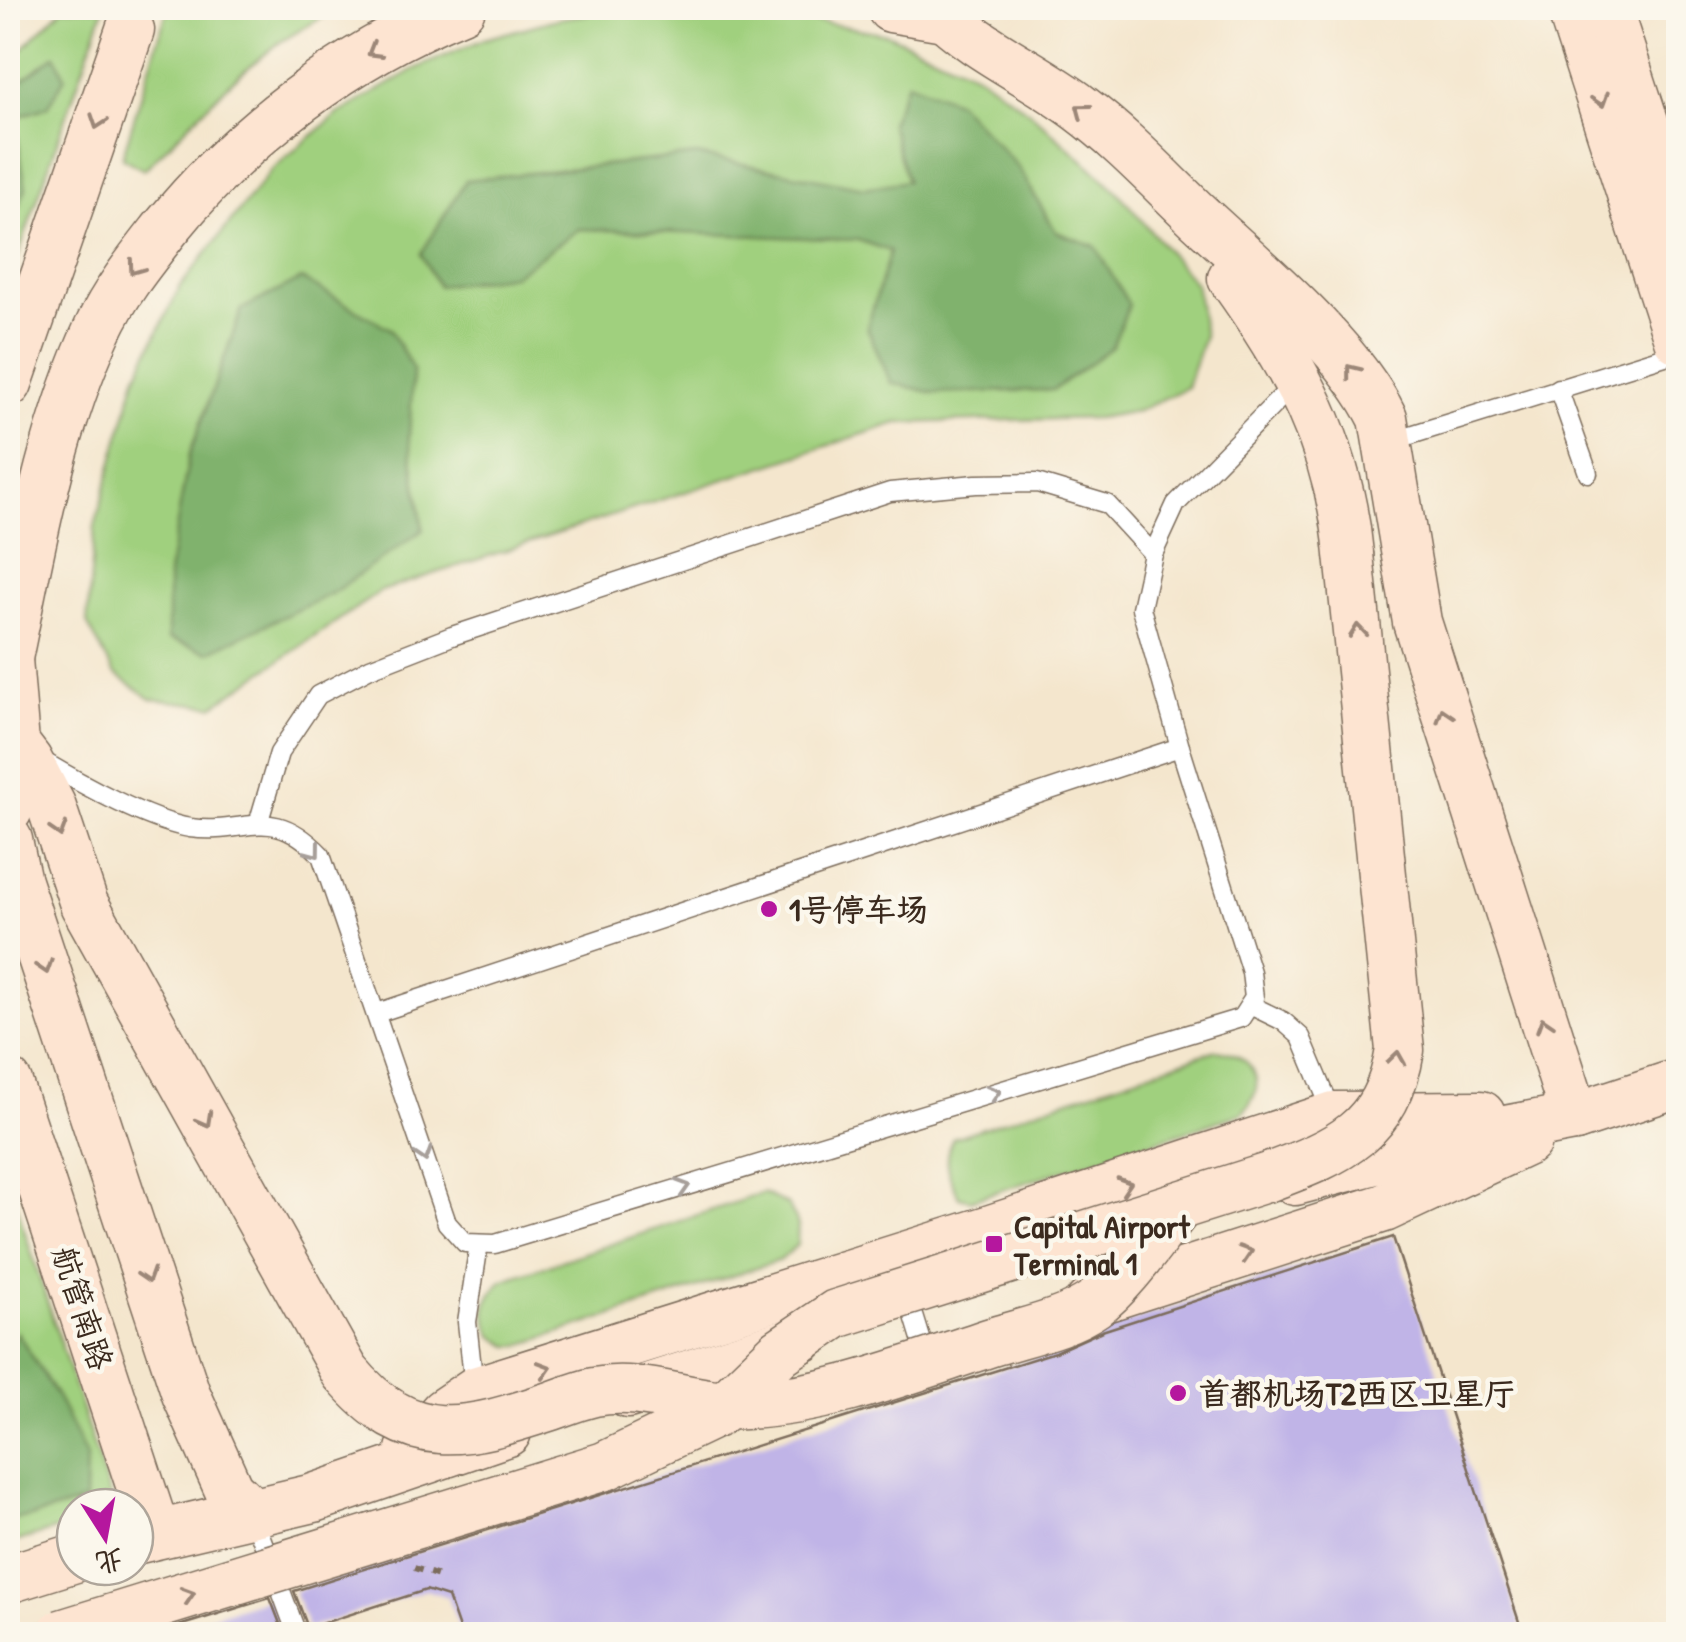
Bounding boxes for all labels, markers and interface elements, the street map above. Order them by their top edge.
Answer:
one-way arrow [367,39,385,58]
one-way arrow [1590,91,1610,108]
one-way arrow [1075,105,1093,122]
one-way arrow [90,112,110,129]
one-way arrow [129,257,147,275]
one-way arrow [1347,364,1364,382]
one-way arrow [1347,622,1369,638]
one-way arrow [1436,707,1456,724]
one-way arrow [47,821,68,838]
one-way arrow [302,840,319,858]
place label: 1号停车场 [789,888,929,931]
marker: 1号停车场 [758,898,780,920]
one-way arrow [34,958,54,975]
one-way arrow [1536,1017,1556,1034]
one-way arrow [1386,1050,1407,1066]
one-way arrow [985,1084,1002,1105]
one-way arrow [192,1109,212,1127]
one-way arrow [413,1146,433,1163]
one-way arrow [1116,1177,1133,1197]
one-way arrow [674,1178,691,1199]
place label: Capital Airport Terminal 1 [1013,1205,1190,1285]
marker: Capital Airport Terminal 1 [983,1233,1005,1255]
street label: 航管南路 [43,1240,123,1376]
one-way arrow [1236,1244,1253,1265]
one-way arrow [136,1266,156,1283]
one-way arrow [536,1360,553,1381]
place label: 首都机场T2西区卫星厅 [1198,1372,1516,1415]
marker: 首都机场T2西区卫星厅 [1167,1382,1189,1404]
north arrow [55,1487,155,1587]
text: 北 [92,1540,127,1583]
one-way arrow [179,1587,196,1607]

